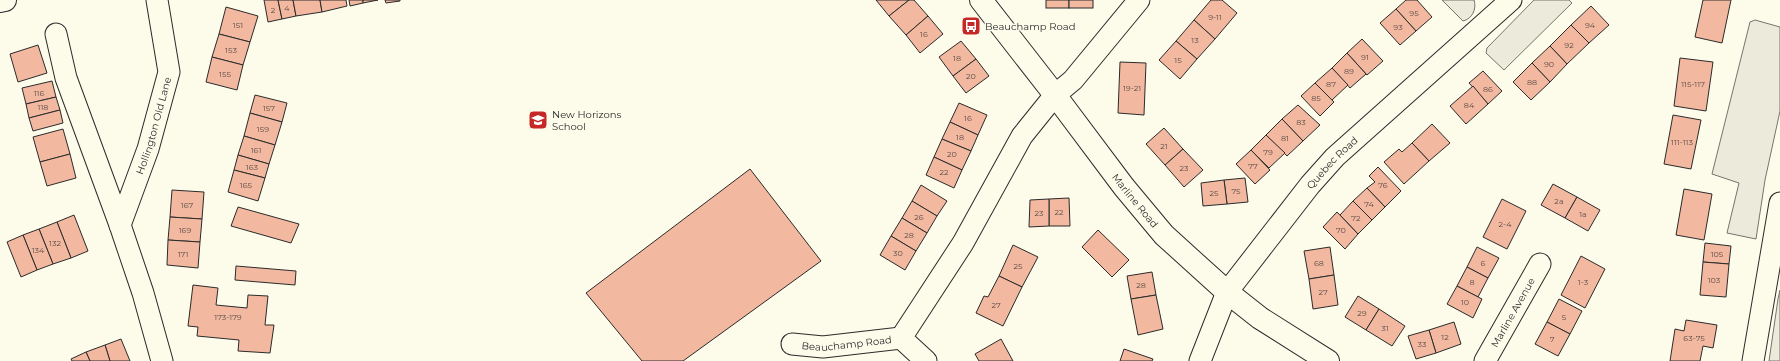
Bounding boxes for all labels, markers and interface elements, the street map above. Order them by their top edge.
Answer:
house number: 4 [284,3,290,13]
house number: 2 [271,5,276,15]
house number: 95 [1409,8,1419,18]
house number: 9-11 [1208,12,1222,22]
bus stop icon: Beauchamp Road [960,15,982,37]
house number: 151 [233,20,243,30]
place label: Beauchamp Road [985,20,1075,33]
house number: 94 [1585,20,1596,30]
house number: 93 [1393,22,1403,32]
house number: 16 [920,29,928,39]
house number: 13 [1191,35,1199,45]
house number: 92 [1564,40,1574,50]
house number: 153 [225,45,237,55]
house number: 91 [1361,52,1369,62]
house number: 18 [953,53,961,63]
house number: 15 [1174,55,1182,65]
house number: 90 [1544,59,1554,69]
house number: 89 [1344,66,1354,76]
house number: 155 [219,69,231,79]
house number: 20 [966,71,976,81]
street label: Hollington Old Lane [133,75,174,176]
house number: 88 [1527,77,1537,87]
house number: 87 [1326,79,1336,89]
house number: 115-117 [1681,79,1705,89]
house number: 19-21 [1123,83,1141,93]
house number: 86 [1483,84,1493,94]
house number: 116 [34,88,44,98]
house number: 85 [1311,93,1321,103]
house number: 84 [1464,100,1475,110]
house number: 118 [38,102,48,112]
house number: 157 [263,103,275,113]
place label: New Horizons School [552,108,622,133]
school or university icon: New Horizons School [527,109,549,131]
house number: 16 [964,113,972,123]
house number: 83 [1296,117,1306,127]
house number: 159 [257,124,269,134]
house number: 18 [956,132,964,142]
house number: 81 [1281,133,1289,143]
street label: Quebec Road [1303,133,1360,191]
house number: 111-113 [1671,137,1693,147]
house number: 21 [1160,141,1168,151]
house number: 161 [251,145,261,155]
house number: 79 [1263,147,1273,157]
house number: 20 [947,149,957,159]
house number: 77 [1248,161,1258,171]
house number: 163 [246,162,259,172]
house number: 23 [1179,163,1189,173]
house number: 22 [939,167,949,177]
street label: Marline Road [1109,171,1162,230]
house number: 165 [240,180,253,190]
house number: 76 [1378,180,1388,190]
house number: 75 [1231,186,1241,196]
house number: 25 [1209,188,1219,198]
house number: 2a [1554,196,1564,206]
house number: 74 [1364,199,1374,209]
house number: 167 [181,200,193,210]
house number: 22 [1054,207,1064,217]
house number: 23 [1034,208,1044,218]
house number: 1a [1579,209,1587,219]
house number: 26 [914,212,924,222]
house number: 72 [1351,213,1361,223]
house number: 2-4 [1499,219,1512,229]
house number: 169 [179,225,191,235]
house number: 70 [1336,225,1346,235]
house number: 28 [904,230,914,240]
house number: 132 [49,238,61,248]
house number: 134 [32,245,45,255]
house number: 30 [893,248,903,258]
house number: 171 [178,249,188,259]
house number: 105 [1711,249,1724,259]
house number: 68 [1314,258,1324,268]
house number: 6 [1481,258,1486,268]
house number: 25 [1013,261,1023,271]
street label: Marline Avenue [1488,275,1538,349]
house number: 103 [1708,275,1721,285]
house number: 8 [1469,277,1475,287]
house number: 1-3 [1578,277,1589,287]
house number: 28 [1136,280,1146,290]
house number: 27 [1318,287,1328,297]
house number: 10 [1461,297,1469,307]
house number: 27 [991,300,1001,310]
house number: 29 [1357,308,1367,318]
house number: 173-179 [214,312,242,322]
house number: 5 [1562,312,1567,322]
house number: 31 [1381,323,1389,333]
house number: 12 [1441,332,1449,342]
street label: Beauchamp Road [801,333,892,354]
house number: 63-75 [1683,333,1705,343]
house number: 7 [1550,334,1555,344]
house number: 33 [1418,339,1427,349]

